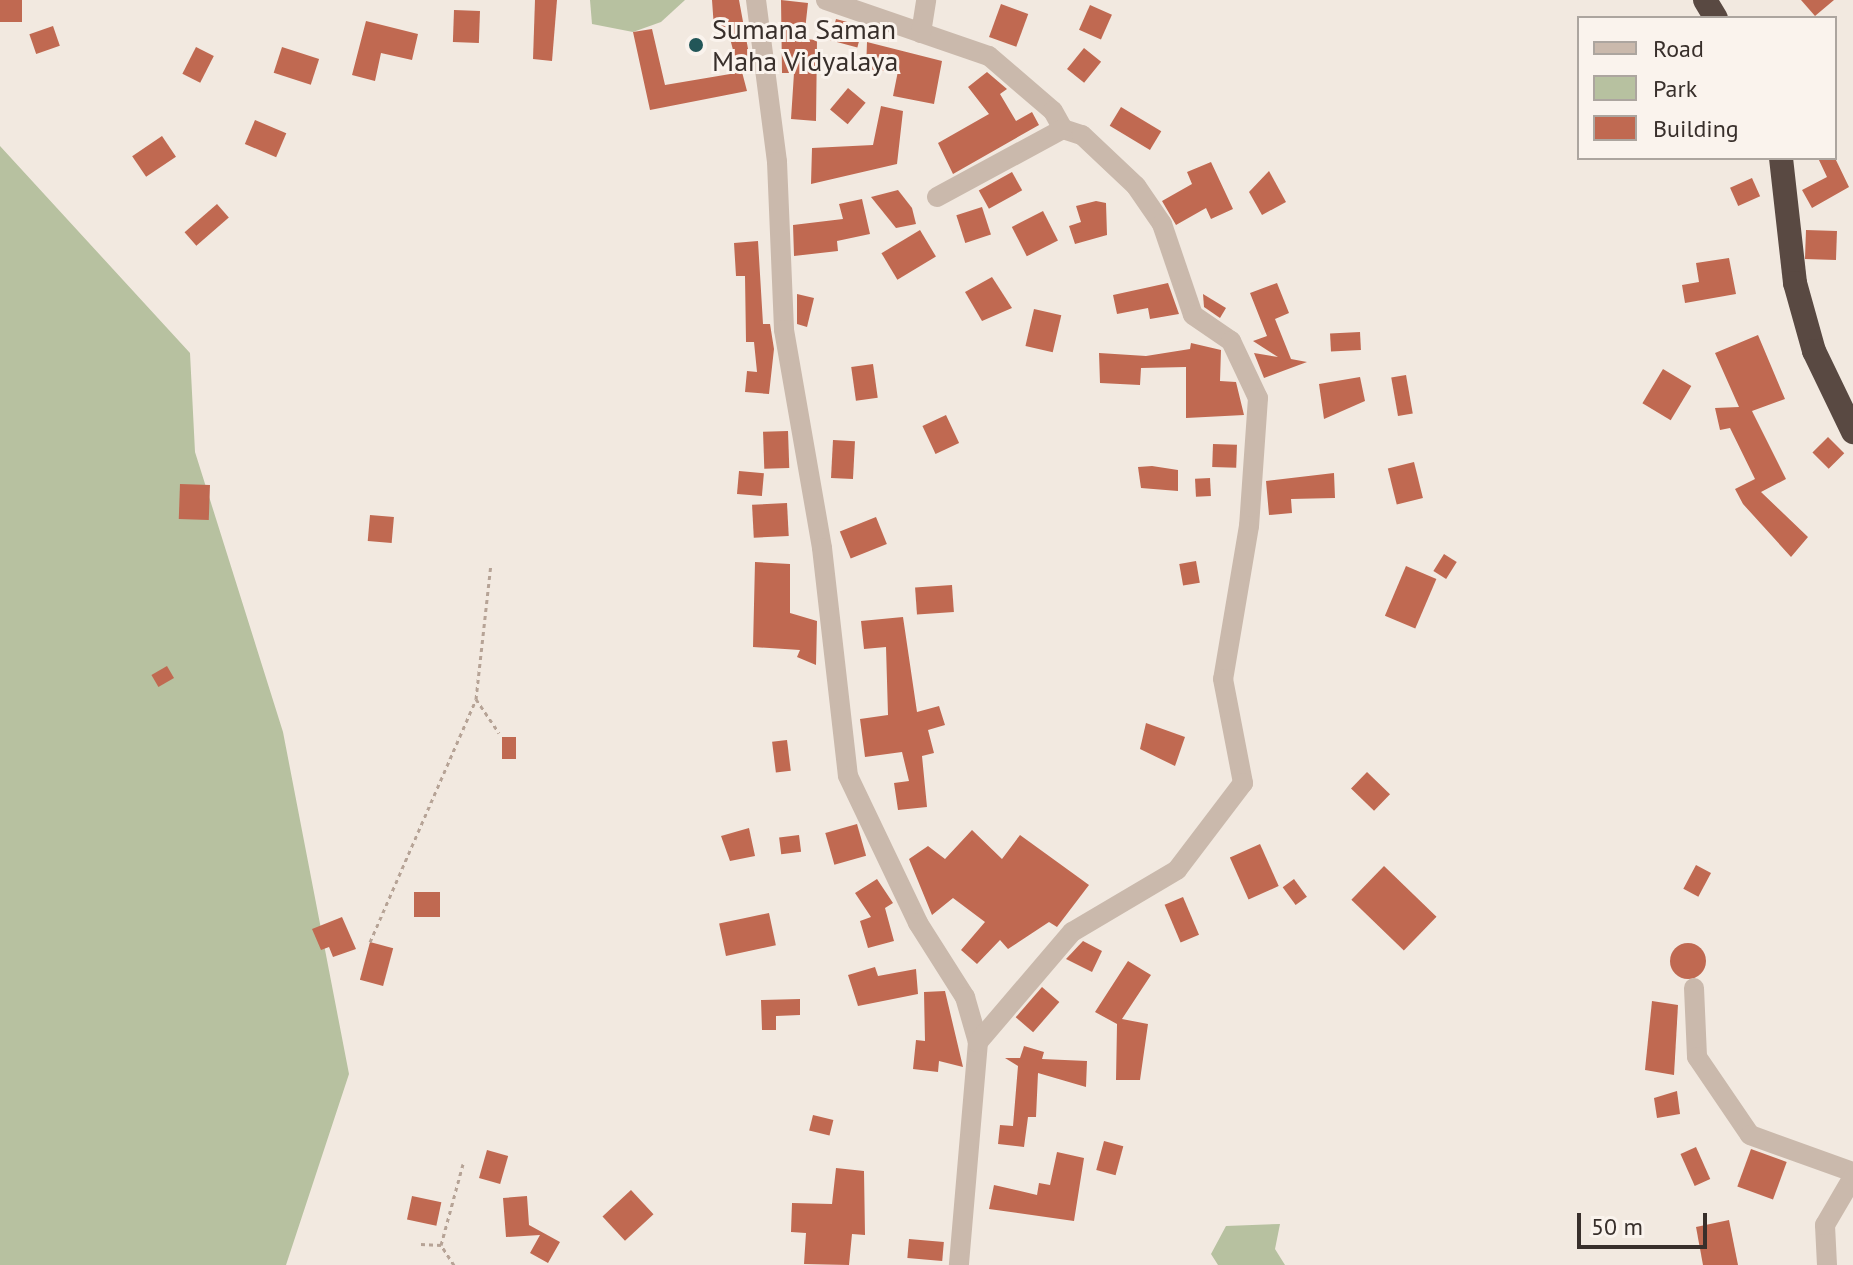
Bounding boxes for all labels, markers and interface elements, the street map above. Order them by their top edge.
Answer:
place label: Sumana Saman Maha Vidyalaya [712,12,899,78]
legend [1577,16,1837,160]
text: Road [1653,33,1704,64]
marker: Sumana Saman Maha Vidyalaya [687,36,705,54]
text: Park [1653,73,1697,104]
text: Building [1653,113,1739,144]
scale bar [1581,1197,1711,1247]
text: 50 m [1591,1211,1643,1242]

